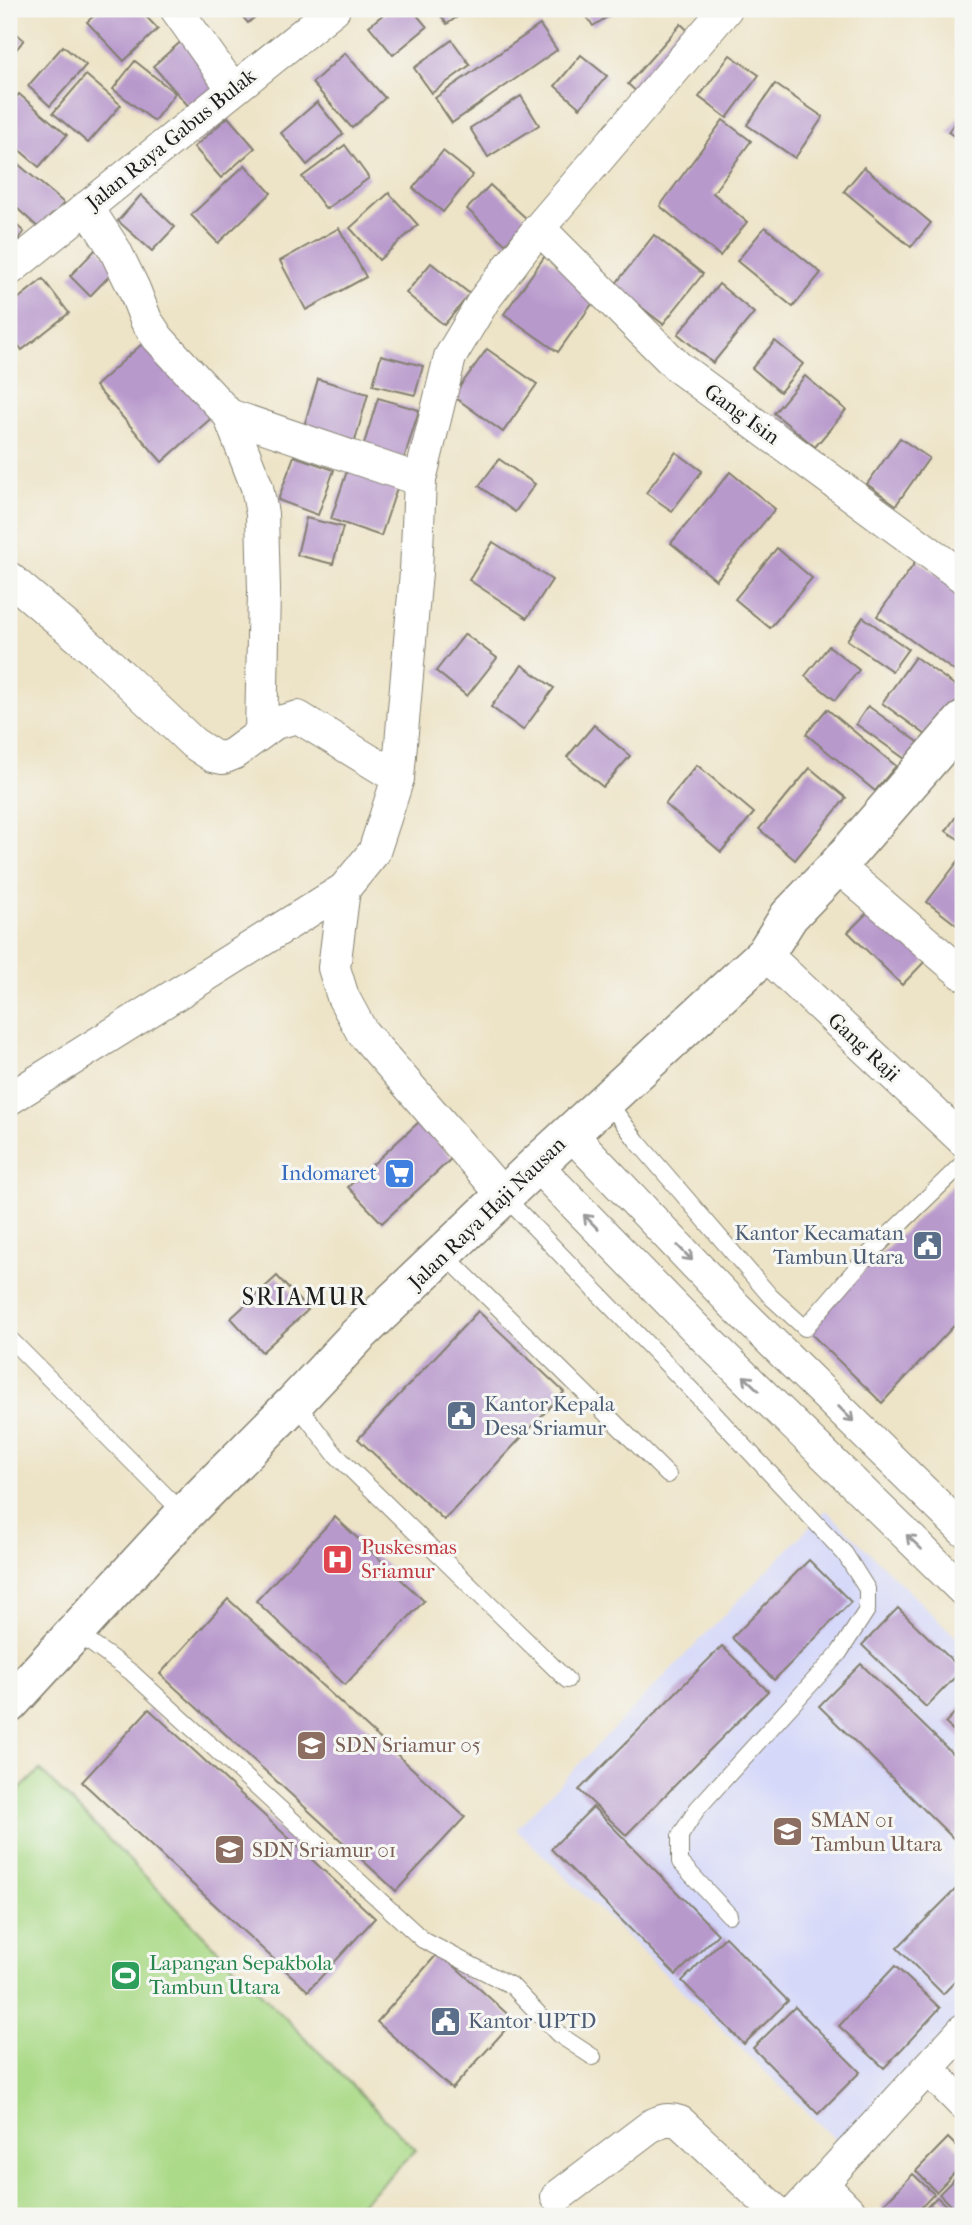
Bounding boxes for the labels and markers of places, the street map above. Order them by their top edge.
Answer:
supermarket icon: Indomaret [383,1156,417,1190]
place label: Indomaret [281,1161,378,1185]
place label: Kantor Kecamatan Tambun Utara [734,1221,904,1269]
public building icon: Kantor Kecamatan Tambun Utara [910,1228,944,1262]
place label: Kantor Kepala Desa Sriamur [484,1392,615,1440]
public building icon: Kantor Kepala Desa Sriamur [444,1399,478,1433]
place label: Puskesmas Sriamur [361,1535,457,1583]
hospital icon: Puskesmas Sriamur [321,1542,355,1576]
school or university icon: SDN Sriamur 05 [295,1728,329,1762]
place label: SDN Sriamur 05 [335,1733,481,1757]
place label: SMAN 01 Tambun Utara [811,1808,942,1856]
school or university icon: SMAN 01 Tambun Utara [771,1815,805,1849]
school or university icon: SDN Sriamur 01 [212,1833,246,1867]
place label: SDN Sriamur 01 [252,1838,396,1862]
place label: Lapangan Sepakbola Tambun Utara [149,1951,333,1999]
sports icon: Lapangan Sepakbola Tambun Utara [109,1958,143,1992]
public building icon: Kantor UPTD [428,2004,462,2038]
place label: Kantor UPTD [468,2009,596,2033]

